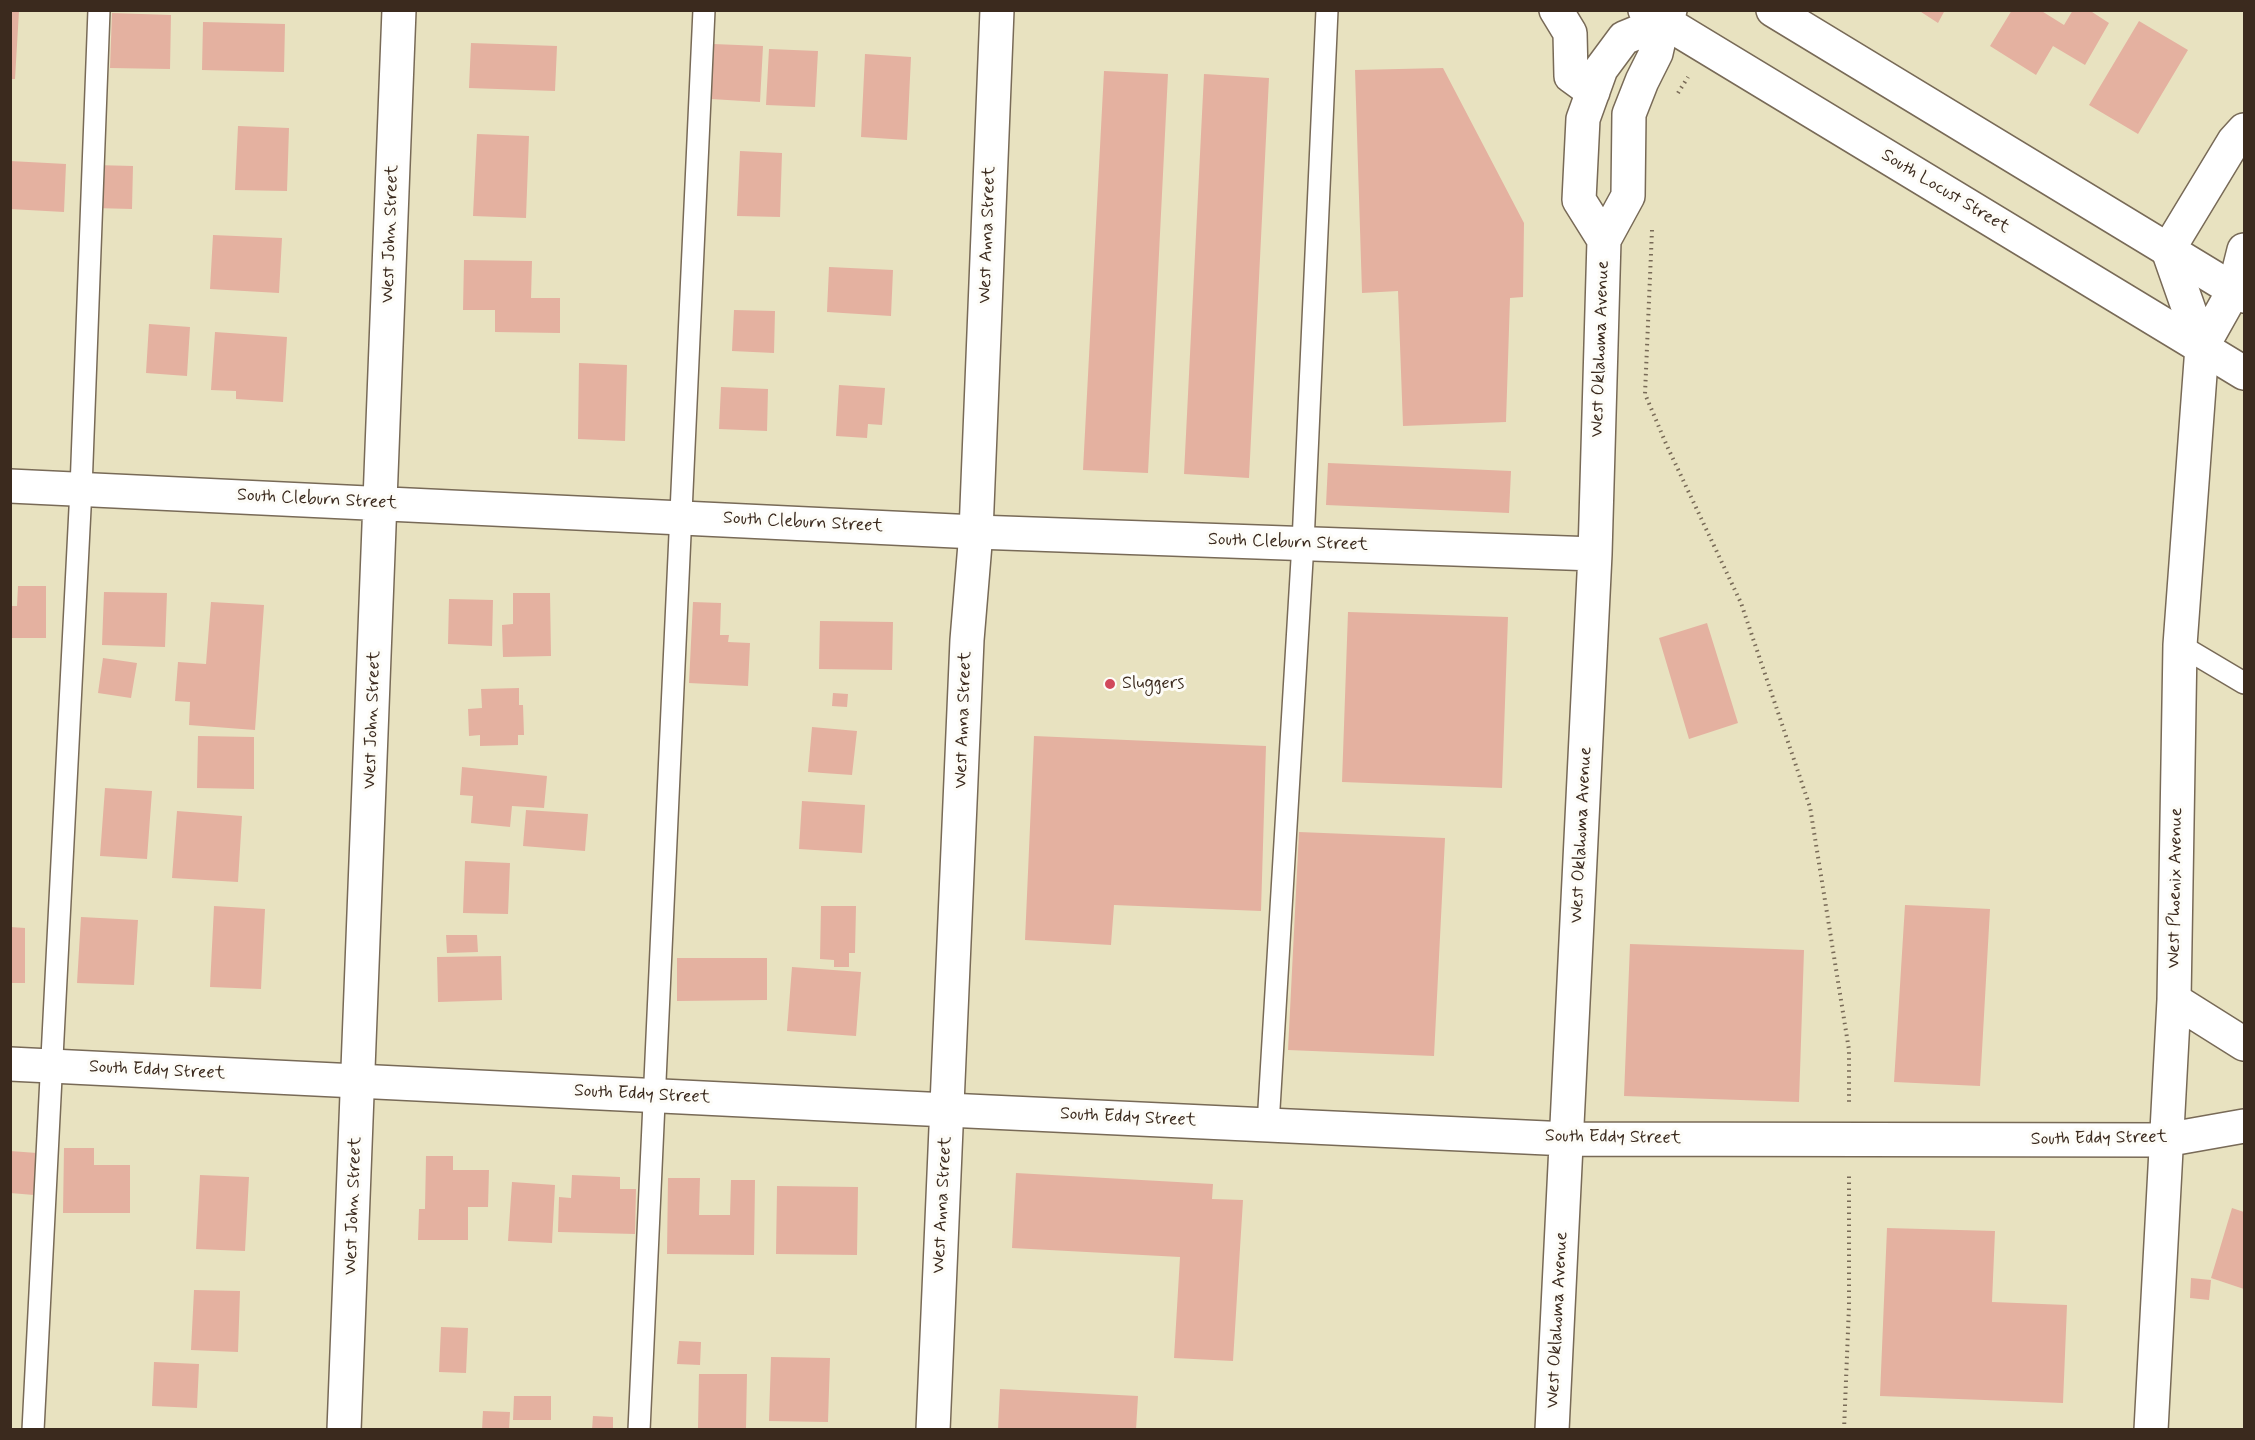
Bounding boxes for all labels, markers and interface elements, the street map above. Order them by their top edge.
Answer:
street label: South Locust Street [1877,145,2013,239]
street label: West John Street [378,164,404,304]
street label: West Anna Street [975,166,1001,304]
street label: West Oklahoma Avenue [1587,260,1615,438]
street label: South Cleburn Street [236,485,398,515]
street label: South Cleburn Street [722,508,884,538]
street label: South Cleburn Street [1208,529,1368,557]
street label: West John Street [360,650,386,790]
street label: West Anna Street [951,651,977,789]
place label: Sluggers [1122,673,1184,695]
marker: Sluggers [1103,677,1117,691]
street label: West Oklahoma Avenue [1567,746,1597,924]
street label: West Phoenix Avenue [2164,807,2188,969]
street label: South Eddy Street [88,1057,226,1085]
street label: South Eddy Street [573,1081,711,1109]
street label: South Eddy Street [1059,1104,1197,1132]
street label: South Eddy Street [1545,1126,1681,1150]
street label: South Eddy Street [2031,1127,2167,1151]
street label: West John Street [341,1136,367,1276]
street label: West Anna Street [929,1136,957,1274]
street label: West Oklahoma Avenue [1543,1231,1573,1409]

